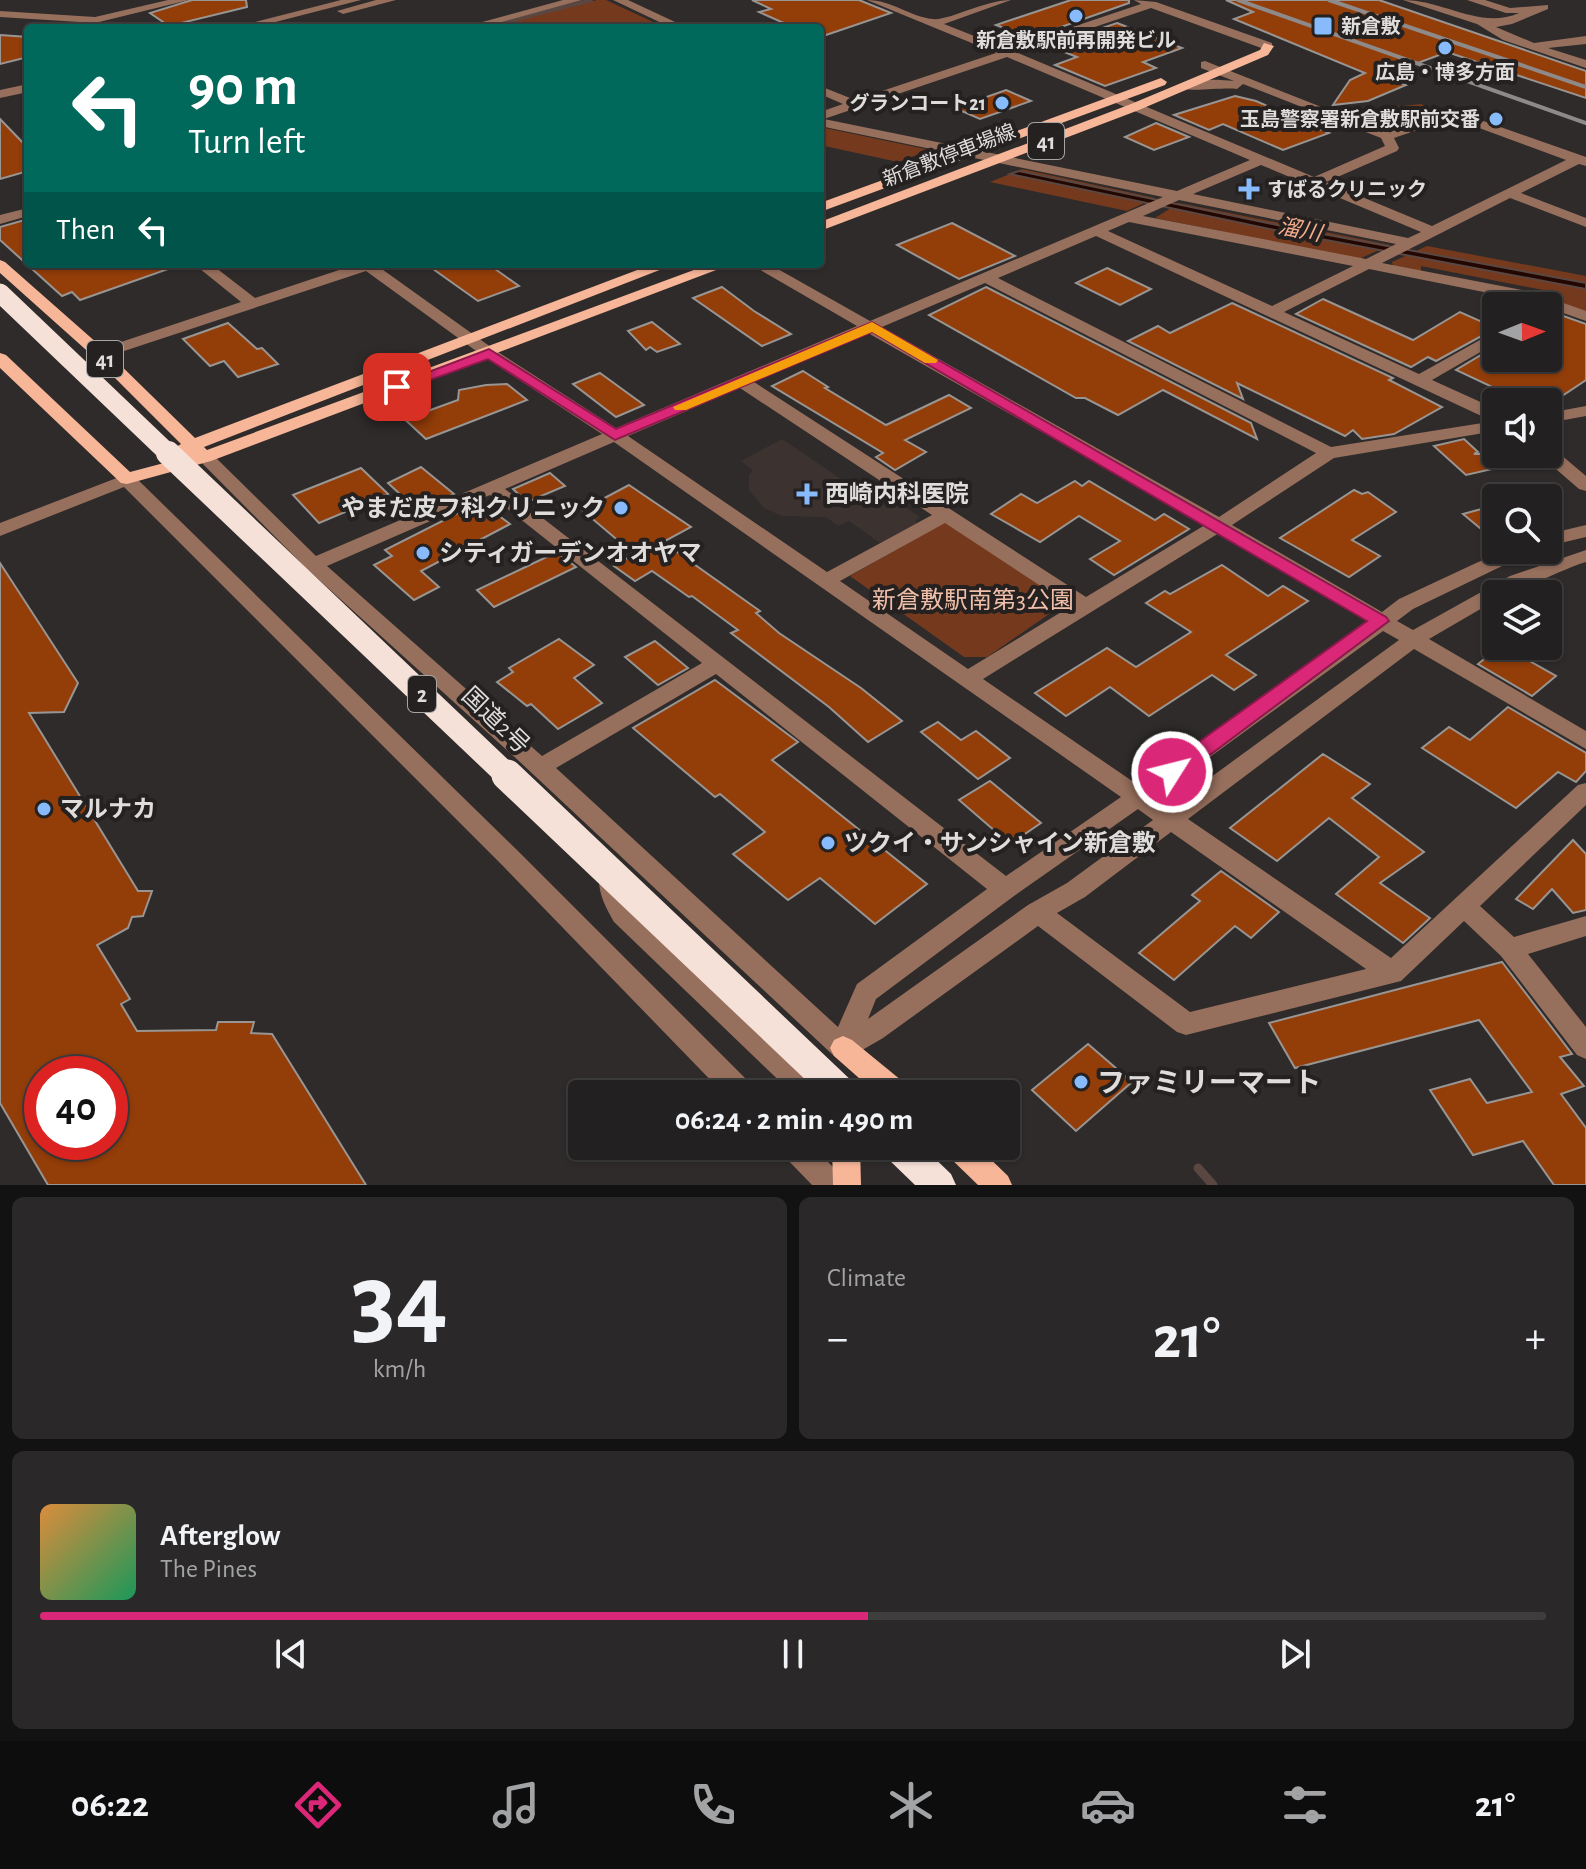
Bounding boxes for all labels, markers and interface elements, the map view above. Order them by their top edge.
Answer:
marker: 新倉敷駅前再開発ビル [1067,7,1085,25]
marker: 新倉敷 [1312,15,1334,37]
place label: 新倉敷 [1341,15,1401,37]
place label: 新倉敷駅前再開発ビル [976,29,1176,51]
marker: 広島・博多方面 [1436,39,1454,57]
icon: left [56,56,160,160]
text: 90 m [188,59,298,115]
place label: 広島・博多方面 [1375,61,1515,83]
place label: グランコート21 [849,92,986,114]
marker: グランコート21 [993,94,1011,112]
place label: 玉島警察署新倉敷駅前交番 [1240,108,1480,130]
marker: 玉島警察署新倉敷駅前交番 [1487,110,1505,128]
street label: 新倉敷停車場線 [880,120,1018,190]
road number: 41 [1028,123,1064,159]
text: Turn left [188,124,305,160]
marker: すばるクリニック [1238,178,1260,200]
place label: すばるクリニック [1267,179,1427,200]
icon: left [131,208,175,252]
water label: 溜川 [1276,214,1326,245]
text: Then [56,215,115,245]
north arrow [1482,292,1562,372]
map controls [1482,292,1562,660]
road number: 41 [87,341,123,377]
pin [363,353,431,421]
icon: arrive [375,365,419,409]
button: sound [1482,388,1562,468]
place label: 西崎内科医院 [825,481,969,507]
marker: 西崎内科医院 [796,483,818,505]
button: search [1482,484,1562,564]
place label: やまだ皮フ科クリニック [341,495,605,521]
marker: やまだ皮フ科クリニック [612,499,630,517]
place label: シティガーデンオオヤマ [439,540,702,566]
marker: シティガーデンオオヤマ [414,544,432,562]
button: layers [1482,580,1562,660]
park label: 新倉敷駅南第3公園 [872,587,1074,613]
road number: 2 [408,676,436,712]
street label: 国道2号 [457,682,535,758]
position arrow [1130,730,1214,814]
place label: マルナカ [60,797,156,822]
marker: マルナカ [35,800,53,818]
place label: ツクイ・サンシャイン新倉敷 [844,830,1156,856]
marker: ツクイ・サンシャイン新倉敷 [819,834,837,852]
speed limit sign: 40 [24,1056,128,1160]
place label: ファミリーマート [1097,1069,1321,1098]
marker: ファミリーマート [1072,1073,1090,1091]
text: 06:24 · 2 min · 490 m [675,1105,913,1135]
text: 34 [351,1250,448,1354]
text: Climate [827,1265,906,1291]
text: 21° [1153,1309,1220,1369]
text: − [827,1317,848,1361]
text: + [1525,1317,1546,1361]
text: km/h [373,1356,426,1382]
text: Afterglow [160,1521,281,1551]
text: The Pines [160,1556,257,1582]
icon: previous [269,1632,313,1676]
icon: pause [771,1632,815,1676]
icon: next [1273,1632,1317,1676]
icon: directions [290,1777,346,1833]
icon: music [488,1777,544,1833]
icon: phone [685,1777,741,1833]
icon: climate [883,1777,939,1833]
icon: car [1080,1777,1136,1833]
icon: filters [1277,1777,1333,1833]
text: 06:22 [71,1787,149,1823]
text: 21° [1475,1787,1515,1823]

